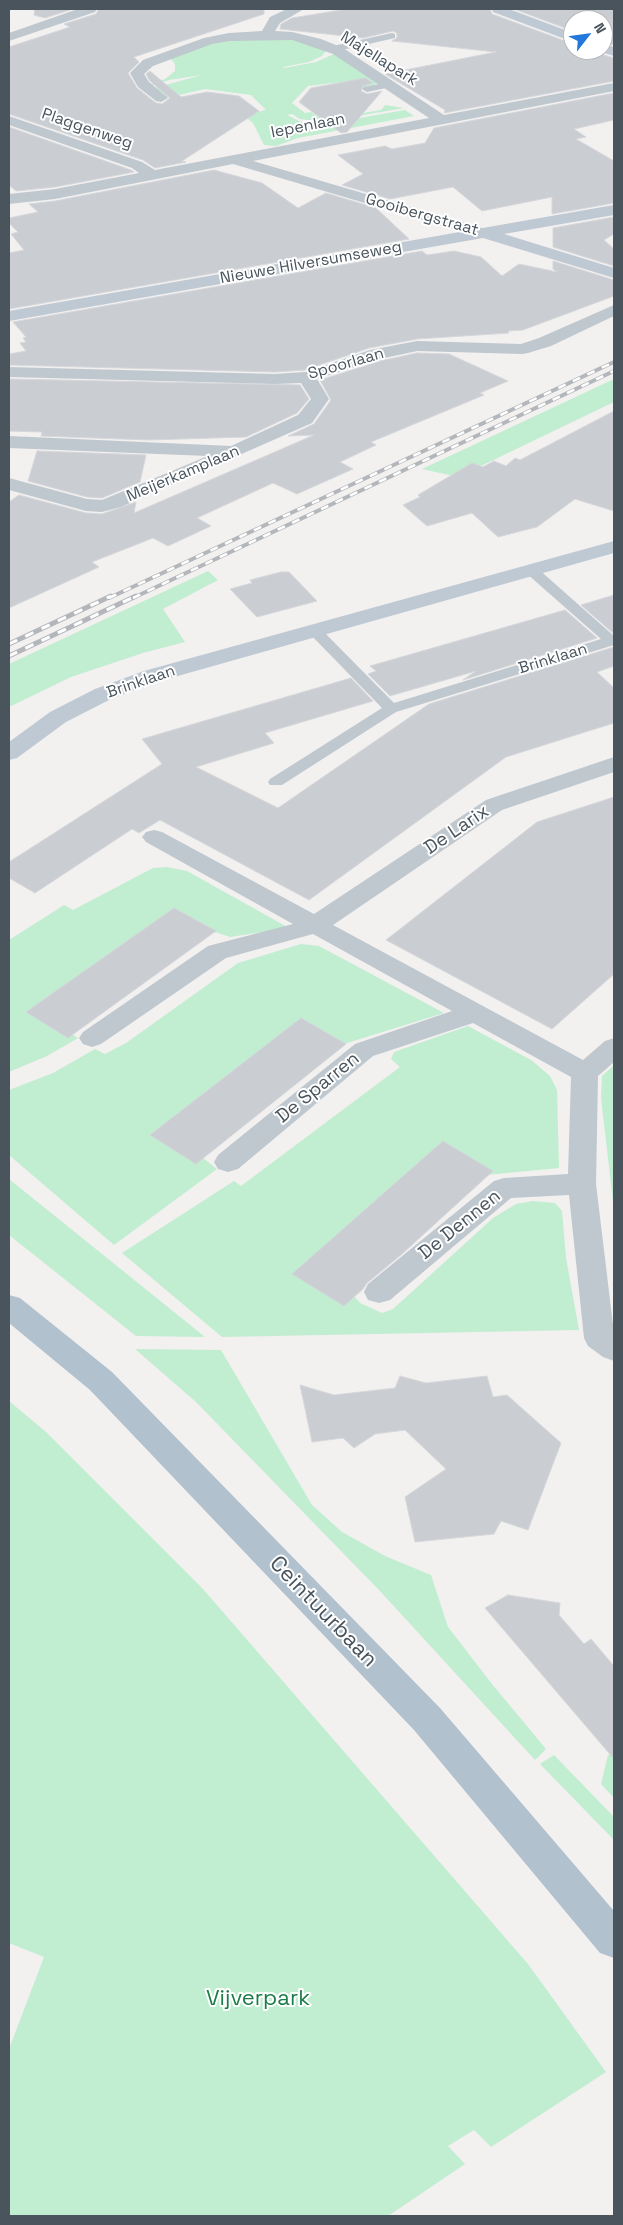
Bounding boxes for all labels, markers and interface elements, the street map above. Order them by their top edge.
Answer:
north arrow [563,10,613,60]
text: N [590,19,610,37]
street label: Majellapark [337,28,421,90]
street label: Plaggenweg [39,105,135,153]
street label: Iepenlaan [269,109,347,143]
street label: Gooibergstraat [363,190,481,240]
street label: Nieuwe Hilversumseweg [219,238,403,288]
street label: Spoorlaan [306,344,386,384]
street label: Meijerkamplaan [124,442,242,506]
street label: Brinklaan [516,639,590,679]
street label: Brinklaan [104,661,178,703]
street label: De Larix [420,800,494,860]
street label: De Sparren [272,1048,364,1128]
street label: De Dennen [414,1185,506,1265]
street label: Ceintuurbaan [263,1551,383,1673]
park label: Vijverpark [206,1986,310,2012]

